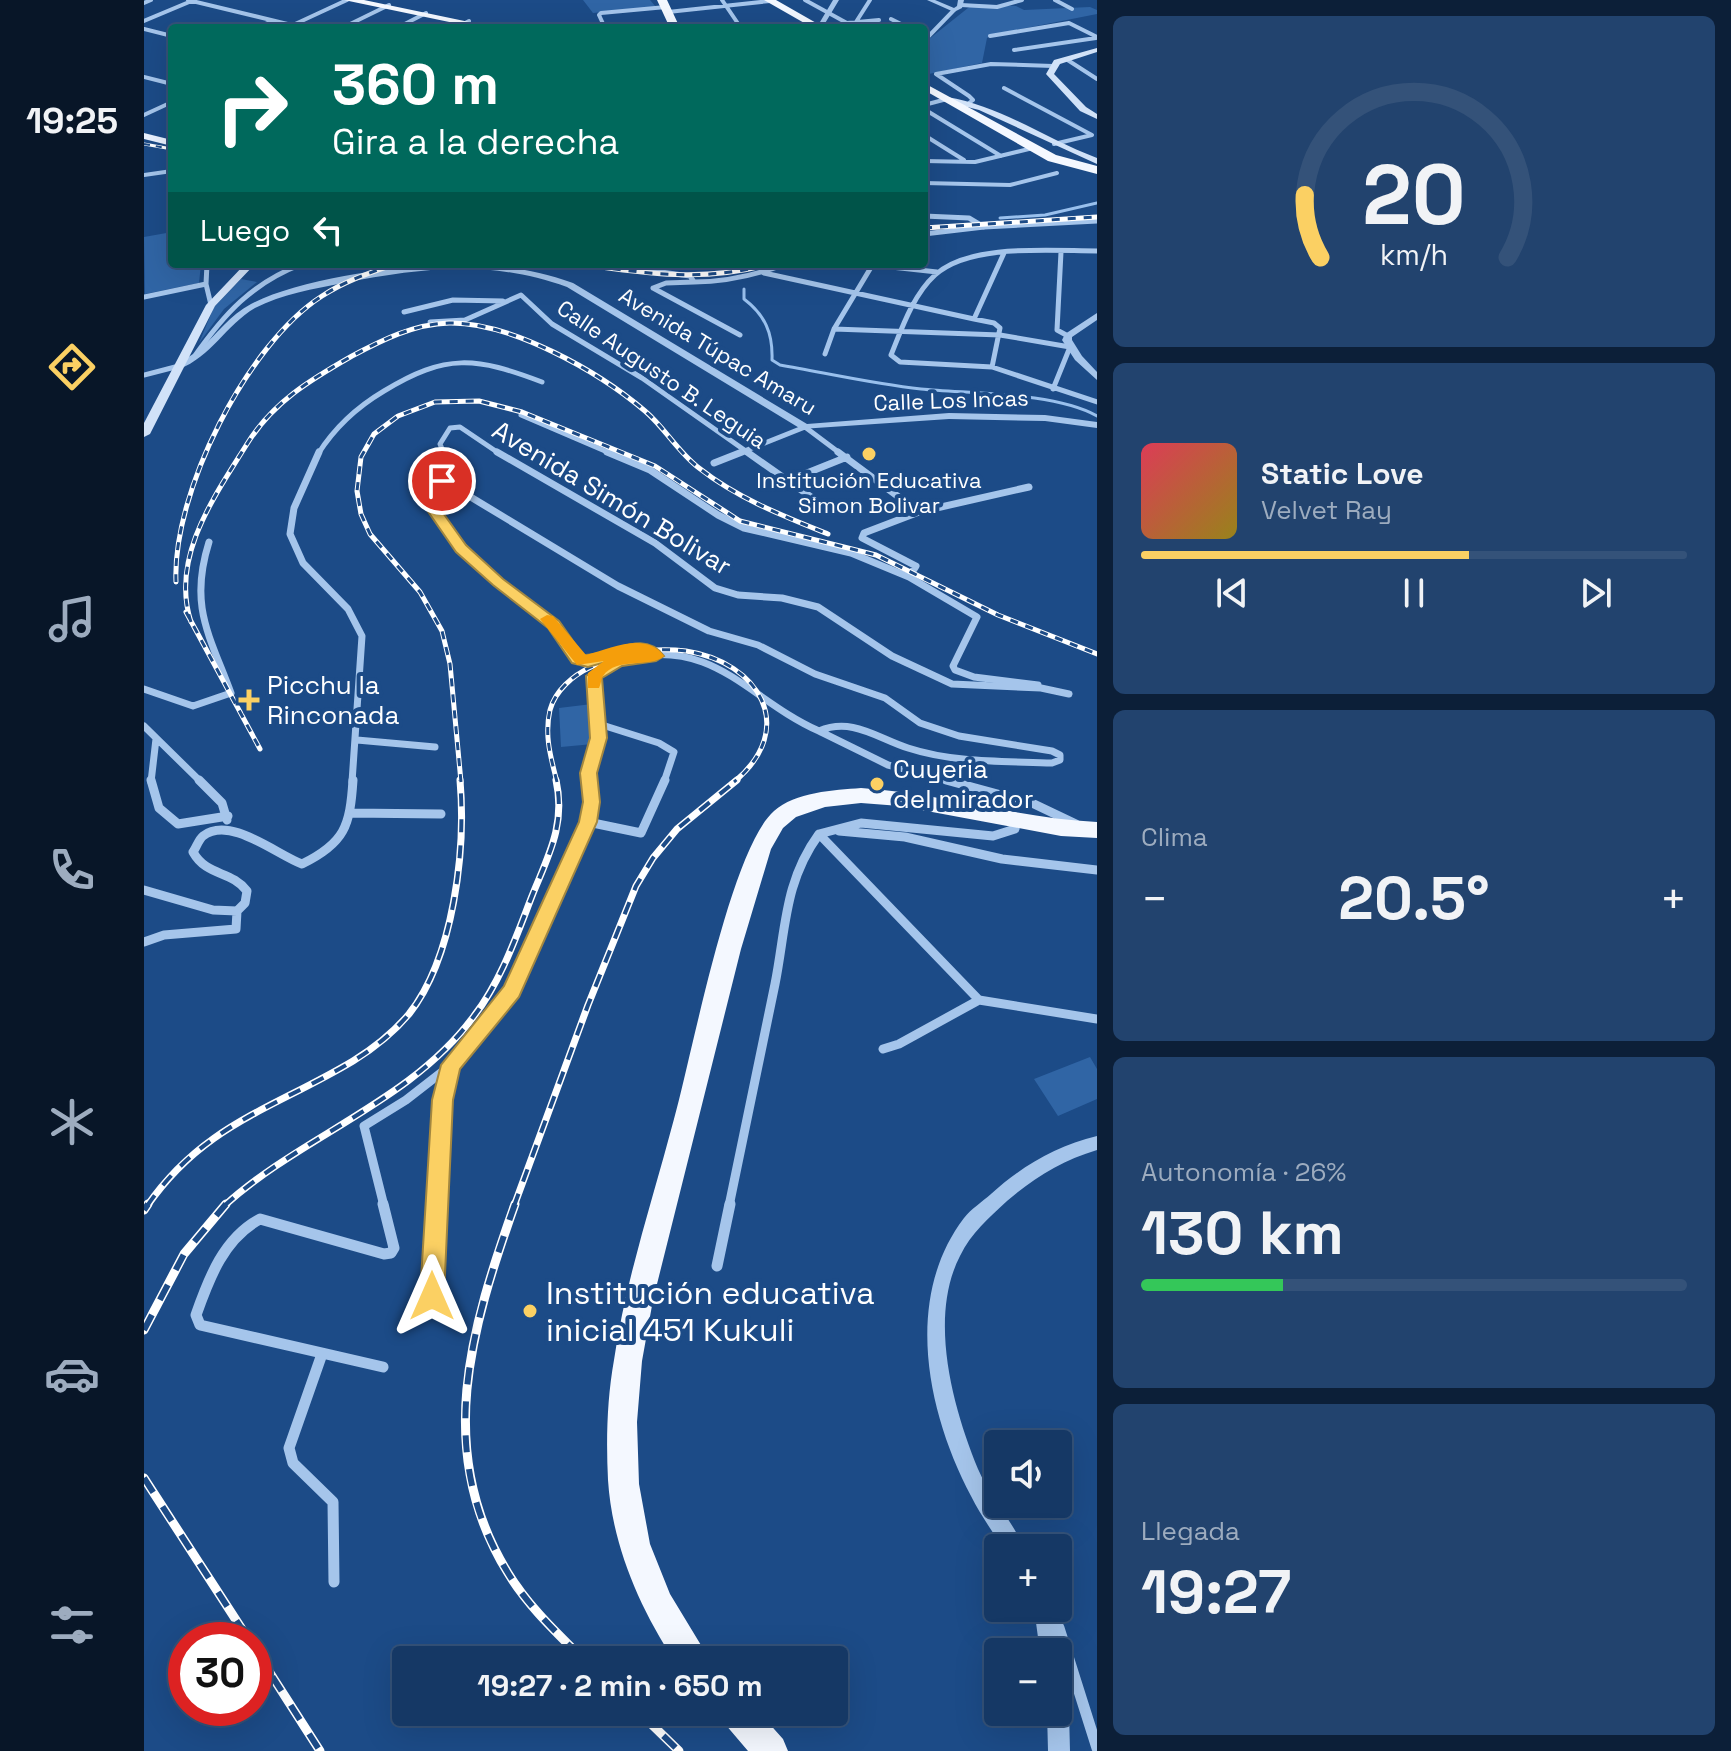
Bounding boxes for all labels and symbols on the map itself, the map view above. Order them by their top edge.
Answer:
street label: Avenida Túpac Amaru [614,281,822,421]
street label: Calle Augusto B. Leguia [552,293,772,455]
street label: Calle Los Incas [873,383,1029,417]
street label: Avenida Simón Bolivar [486,413,738,583]
marker: Institución Educativa Simon Bolivar [860,445,878,463]
pin [408,447,476,515]
place label: Institución Educativa Simon Bolivar [756,466,982,519]
place label: Picchu la Rinconada [267,668,400,732]
marker: Picchu la Rinconada [238,689,260,711]
place label: Cuyeria del mirador [893,752,1034,816]
marker: Cuyeria del mirador [868,775,886,793]
position arrow [390,1254,474,1338]
place label: Institución educativa inicial 451 Kukuli [546,1273,875,1350]
marker: Institución educativa inicial 451 Kukuli [521,1302,539,1320]
speed limit sign: 30 [168,1622,272,1726]

